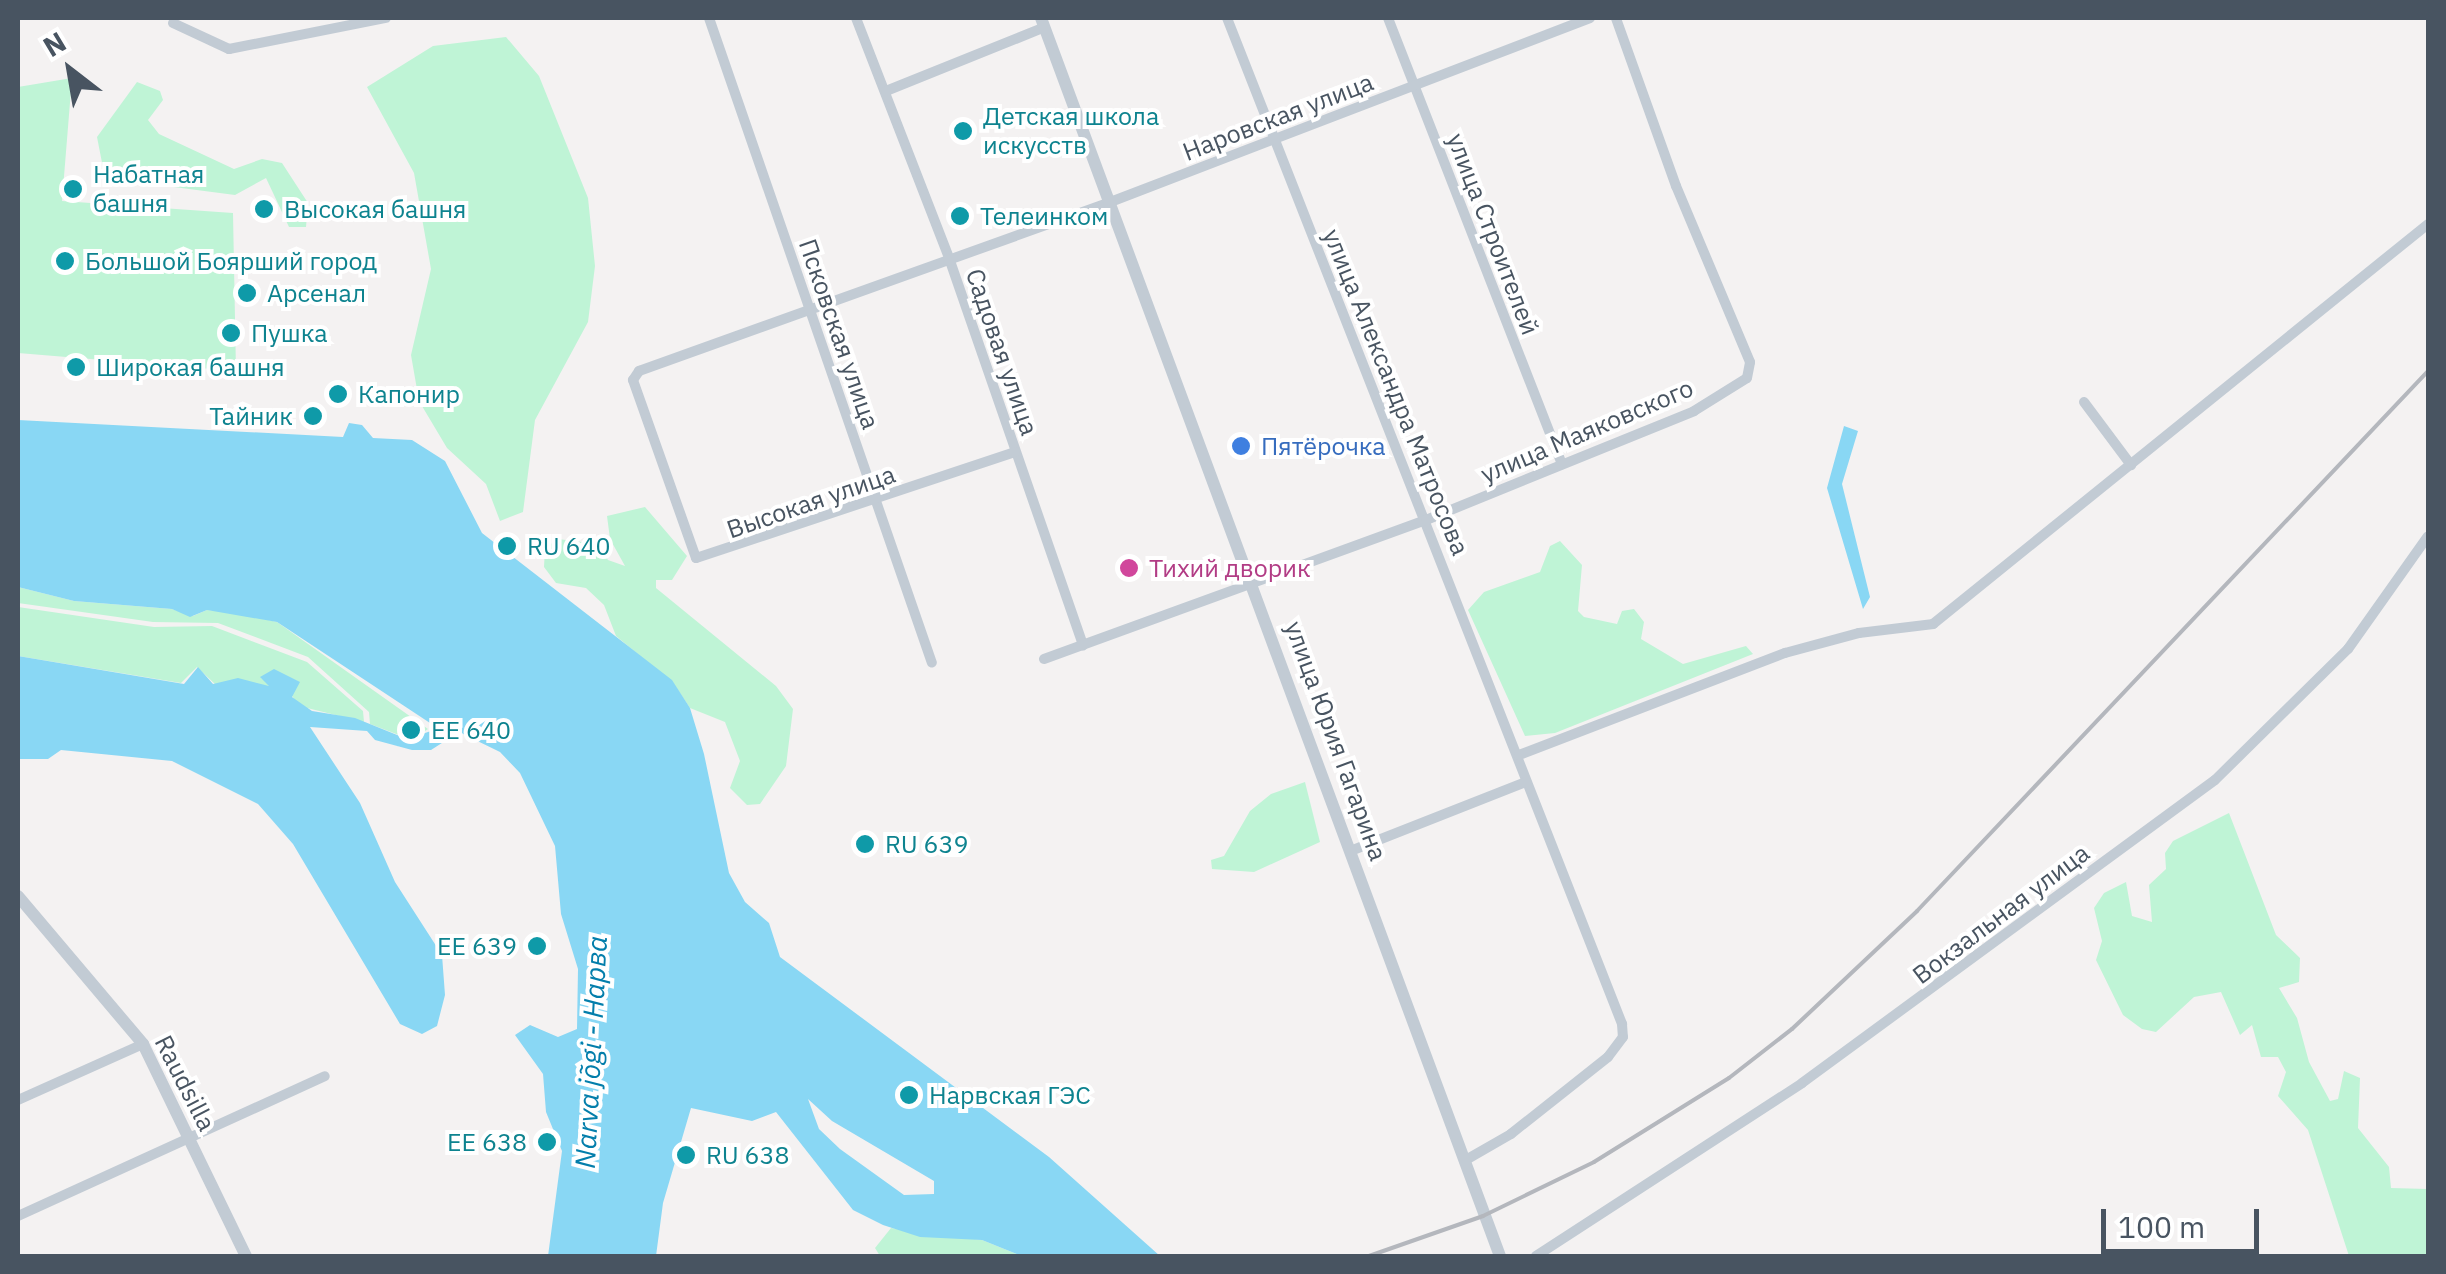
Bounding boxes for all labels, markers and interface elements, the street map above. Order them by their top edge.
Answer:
north arrow [20,20,120,120]
text: N [36,23,73,65]
street label: Наровская улица [1179,67,1377,167]
place label: Детская школа искусств [983,102,1159,161]
marker: Детская школа искусств [952,120,974,142]
street label: улица Строителей [1441,129,1545,339]
place label: Набатная башня [93,160,204,219]
marker: Набатная башня [62,178,84,200]
place label: Высокая башня [284,194,466,224]
marker: Высокая башня [253,198,275,220]
place label: Телеинком [980,201,1108,231]
marker: Телеинком [949,205,971,227]
street label: улица Александра Матросова [1317,225,1475,559]
street label: Псковская улица [792,235,886,433]
place label: Большой Боярший город [85,246,377,276]
marker: Большой Боярший город [54,250,76,272]
street label: Садовая улица [959,265,1045,439]
place label: Арсенал [267,278,366,308]
marker: Арсенал [236,282,258,304]
place label: Пушка [251,318,328,348]
marker: Пушка [220,322,242,344]
place label: Широкая башня [96,352,285,382]
marker: Широкая башня [65,356,87,378]
street label: улица Маяковского [1476,373,1698,489]
place label: Капонир [358,379,460,409]
marker: Капонир [327,383,349,405]
place label: Тайник [209,401,293,431]
marker: Тайник [302,405,324,427]
place label: Пятёрочка [1261,431,1386,461]
marker: Пятёрочка [1230,435,1252,457]
street label: Высокая улица [723,459,899,545]
place label: RU 640 [527,531,611,561]
marker: RU 640 [496,535,518,557]
place label: Тихий дворик [1149,553,1311,583]
marker: Тихий дворик [1118,557,1140,579]
street label: улица Юрия Гагарина [1279,617,1393,865]
place label: EE 640 [431,715,511,745]
marker: EE 640 [400,719,422,741]
place label: RU 639 [885,829,969,859]
marker: RU 639 [854,833,876,855]
street label: Вокзальная улица [1907,838,2095,990]
place label: EE 639 [437,931,517,961]
marker: EE 639 [526,935,548,957]
water label: Narva jõgi - Нарва [568,935,614,1169]
street label: Raudsilla [148,1030,222,1136]
place label: Нарвская ГЭС [929,1080,1091,1110]
marker: Нарвская ГЭС [898,1084,920,1106]
place label: EE 638 [447,1127,527,1157]
marker: EE 638 [536,1131,558,1153]
place label: RU 638 [706,1140,790,1170]
marker: RU 638 [675,1144,697,1166]
scale bar [2106,1189,2264,1251]
text: 100 m [2118,1207,2205,1246]

